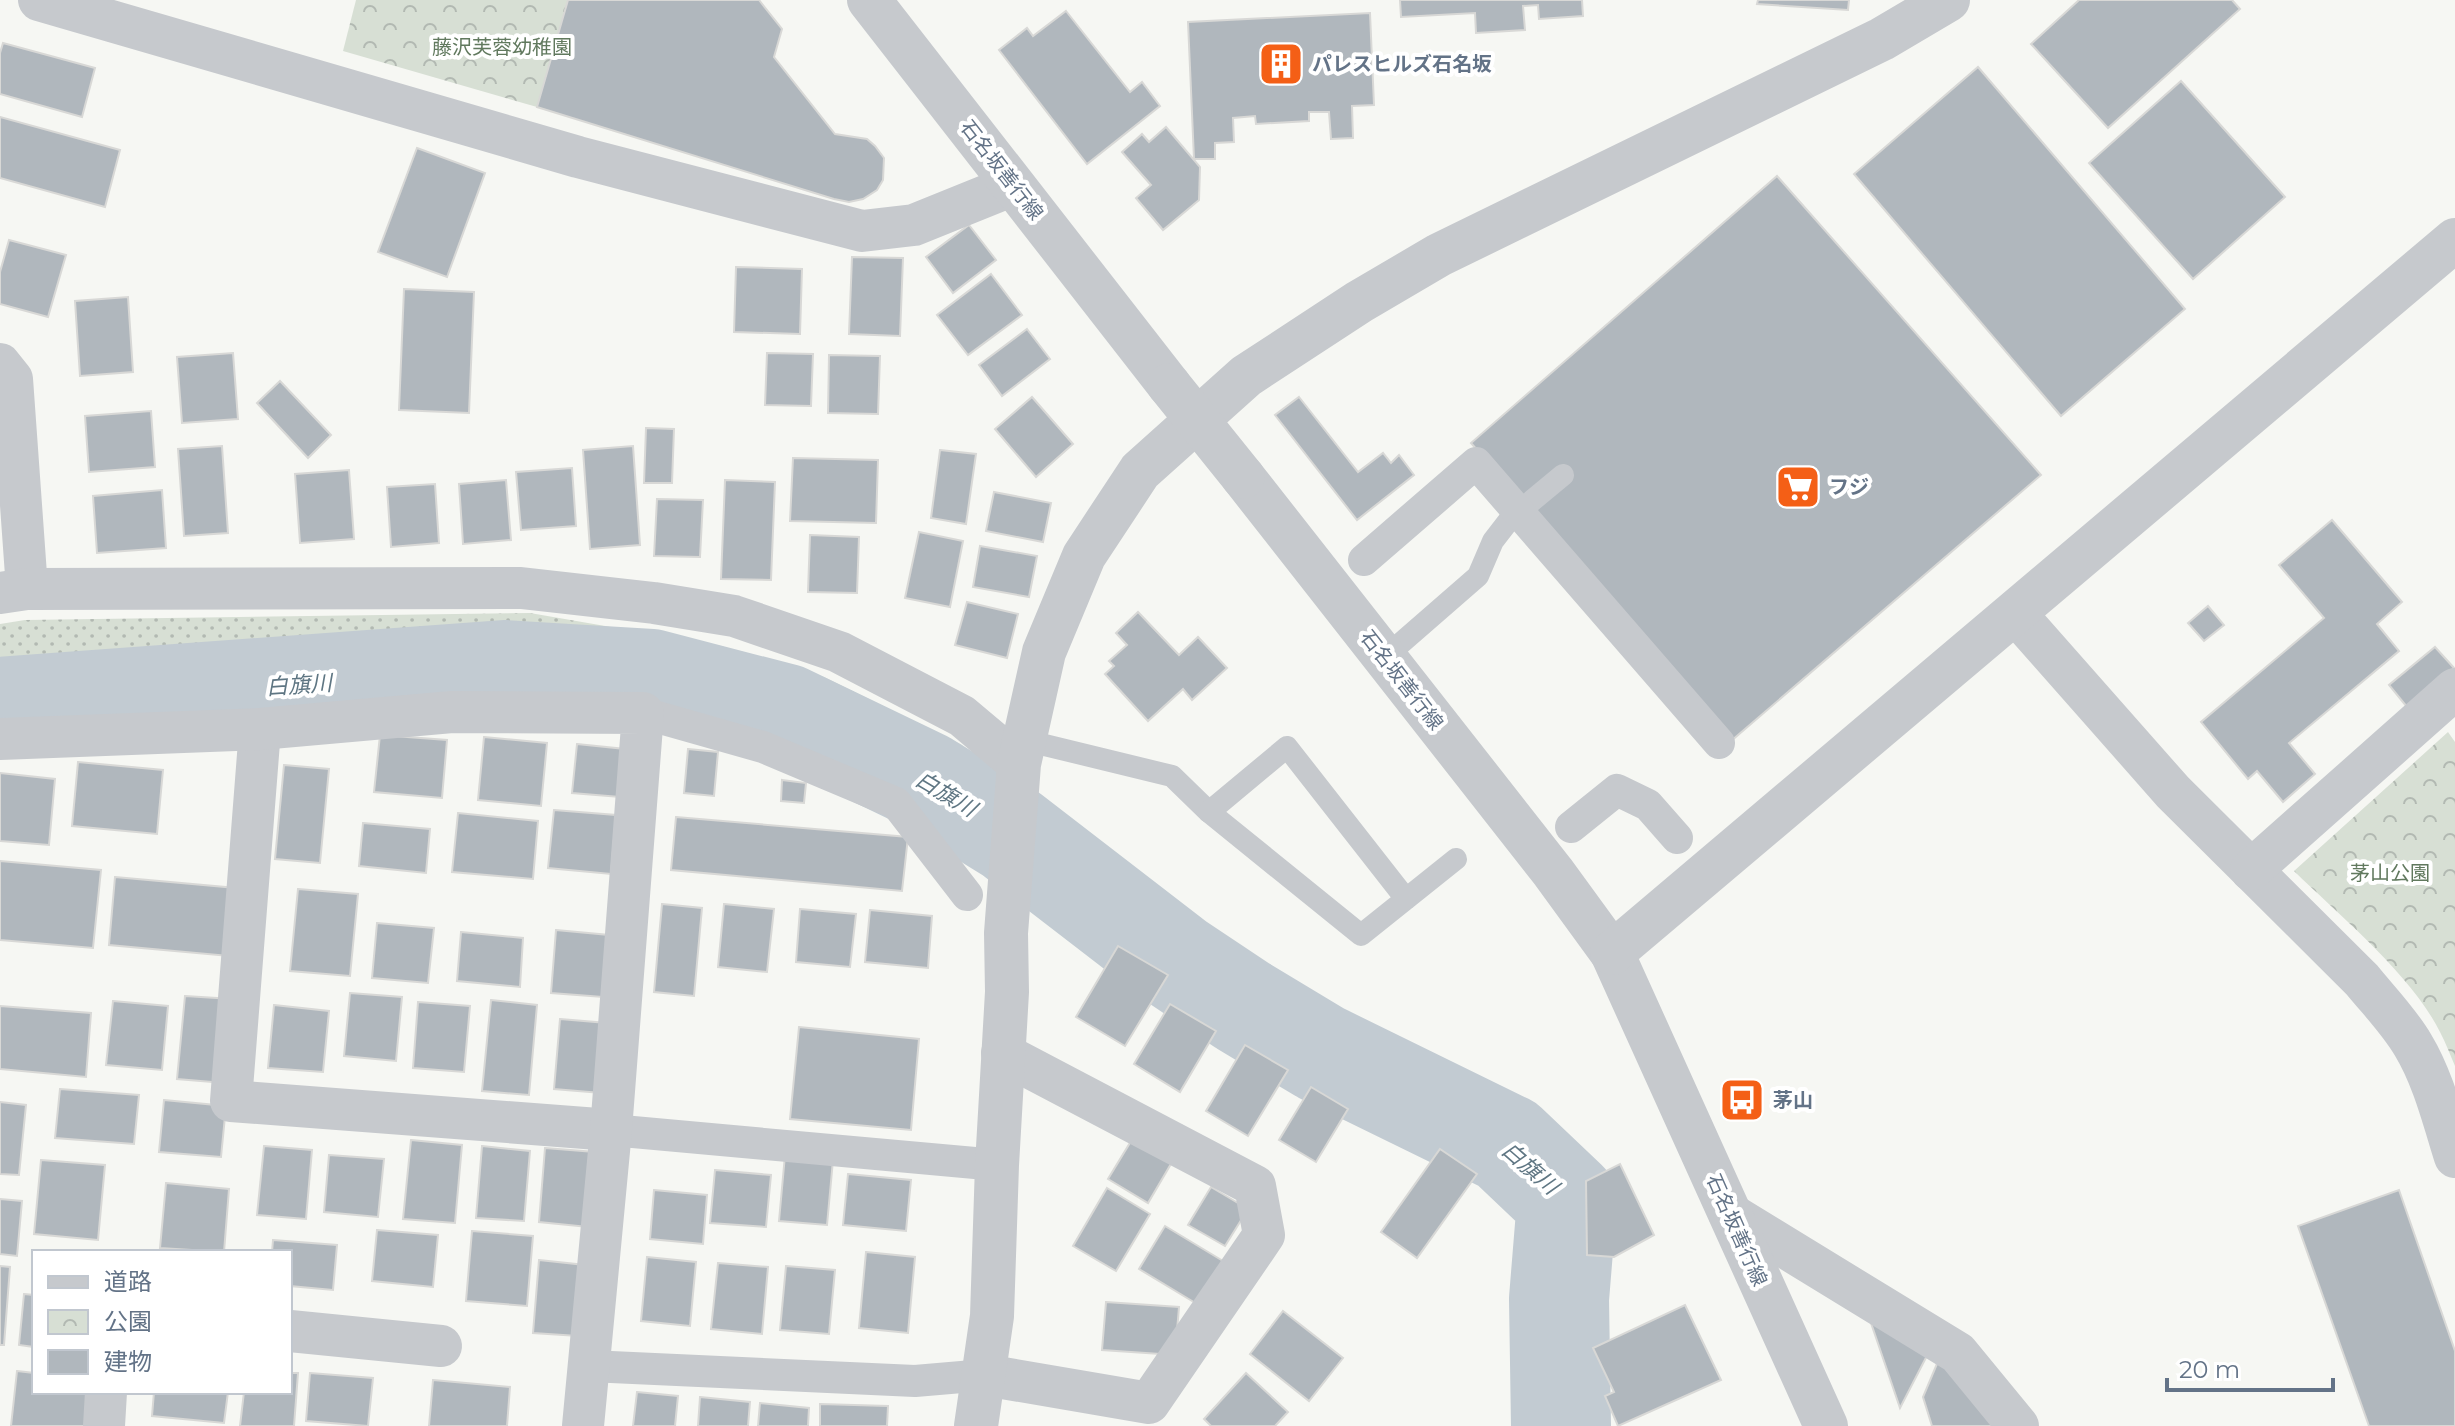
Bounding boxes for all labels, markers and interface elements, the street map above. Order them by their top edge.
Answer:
park label: 藤沢芙蓉幼稚園 [432,35,572,59]
building icon: パレスヒルズ石名坂 [1257,40,1305,88]
place label: パレスヒルズ石名坂 [1312,52,1492,76]
street label: 石名坂善行線 [956,115,1048,225]
supermarket icon: フジ [1774,463,1822,511]
place label: フジ [1829,475,1869,499]
street label: 石名坂善行線 [1356,625,1448,735]
water label: 白旗川 [265,669,335,701]
water label: 白旗川 [911,765,983,824]
park label: 茅山公園 [2350,861,2430,885]
bus stop icon: 茅山 [1718,1076,1766,1124]
place label: 茅山 [1773,1088,1813,1112]
water label: 白旗川 [1496,1136,1565,1201]
street label: 石名坂善行線 [1702,1170,1772,1290]
legend [32,1250,292,1394]
text: 道路 [104,1267,152,1296]
text: 公園 [104,1307,152,1336]
scale bar [2167,1342,2333,1392]
text: 建物 [104,1347,152,1376]
text: 20 m [2179,1355,2240,1384]

